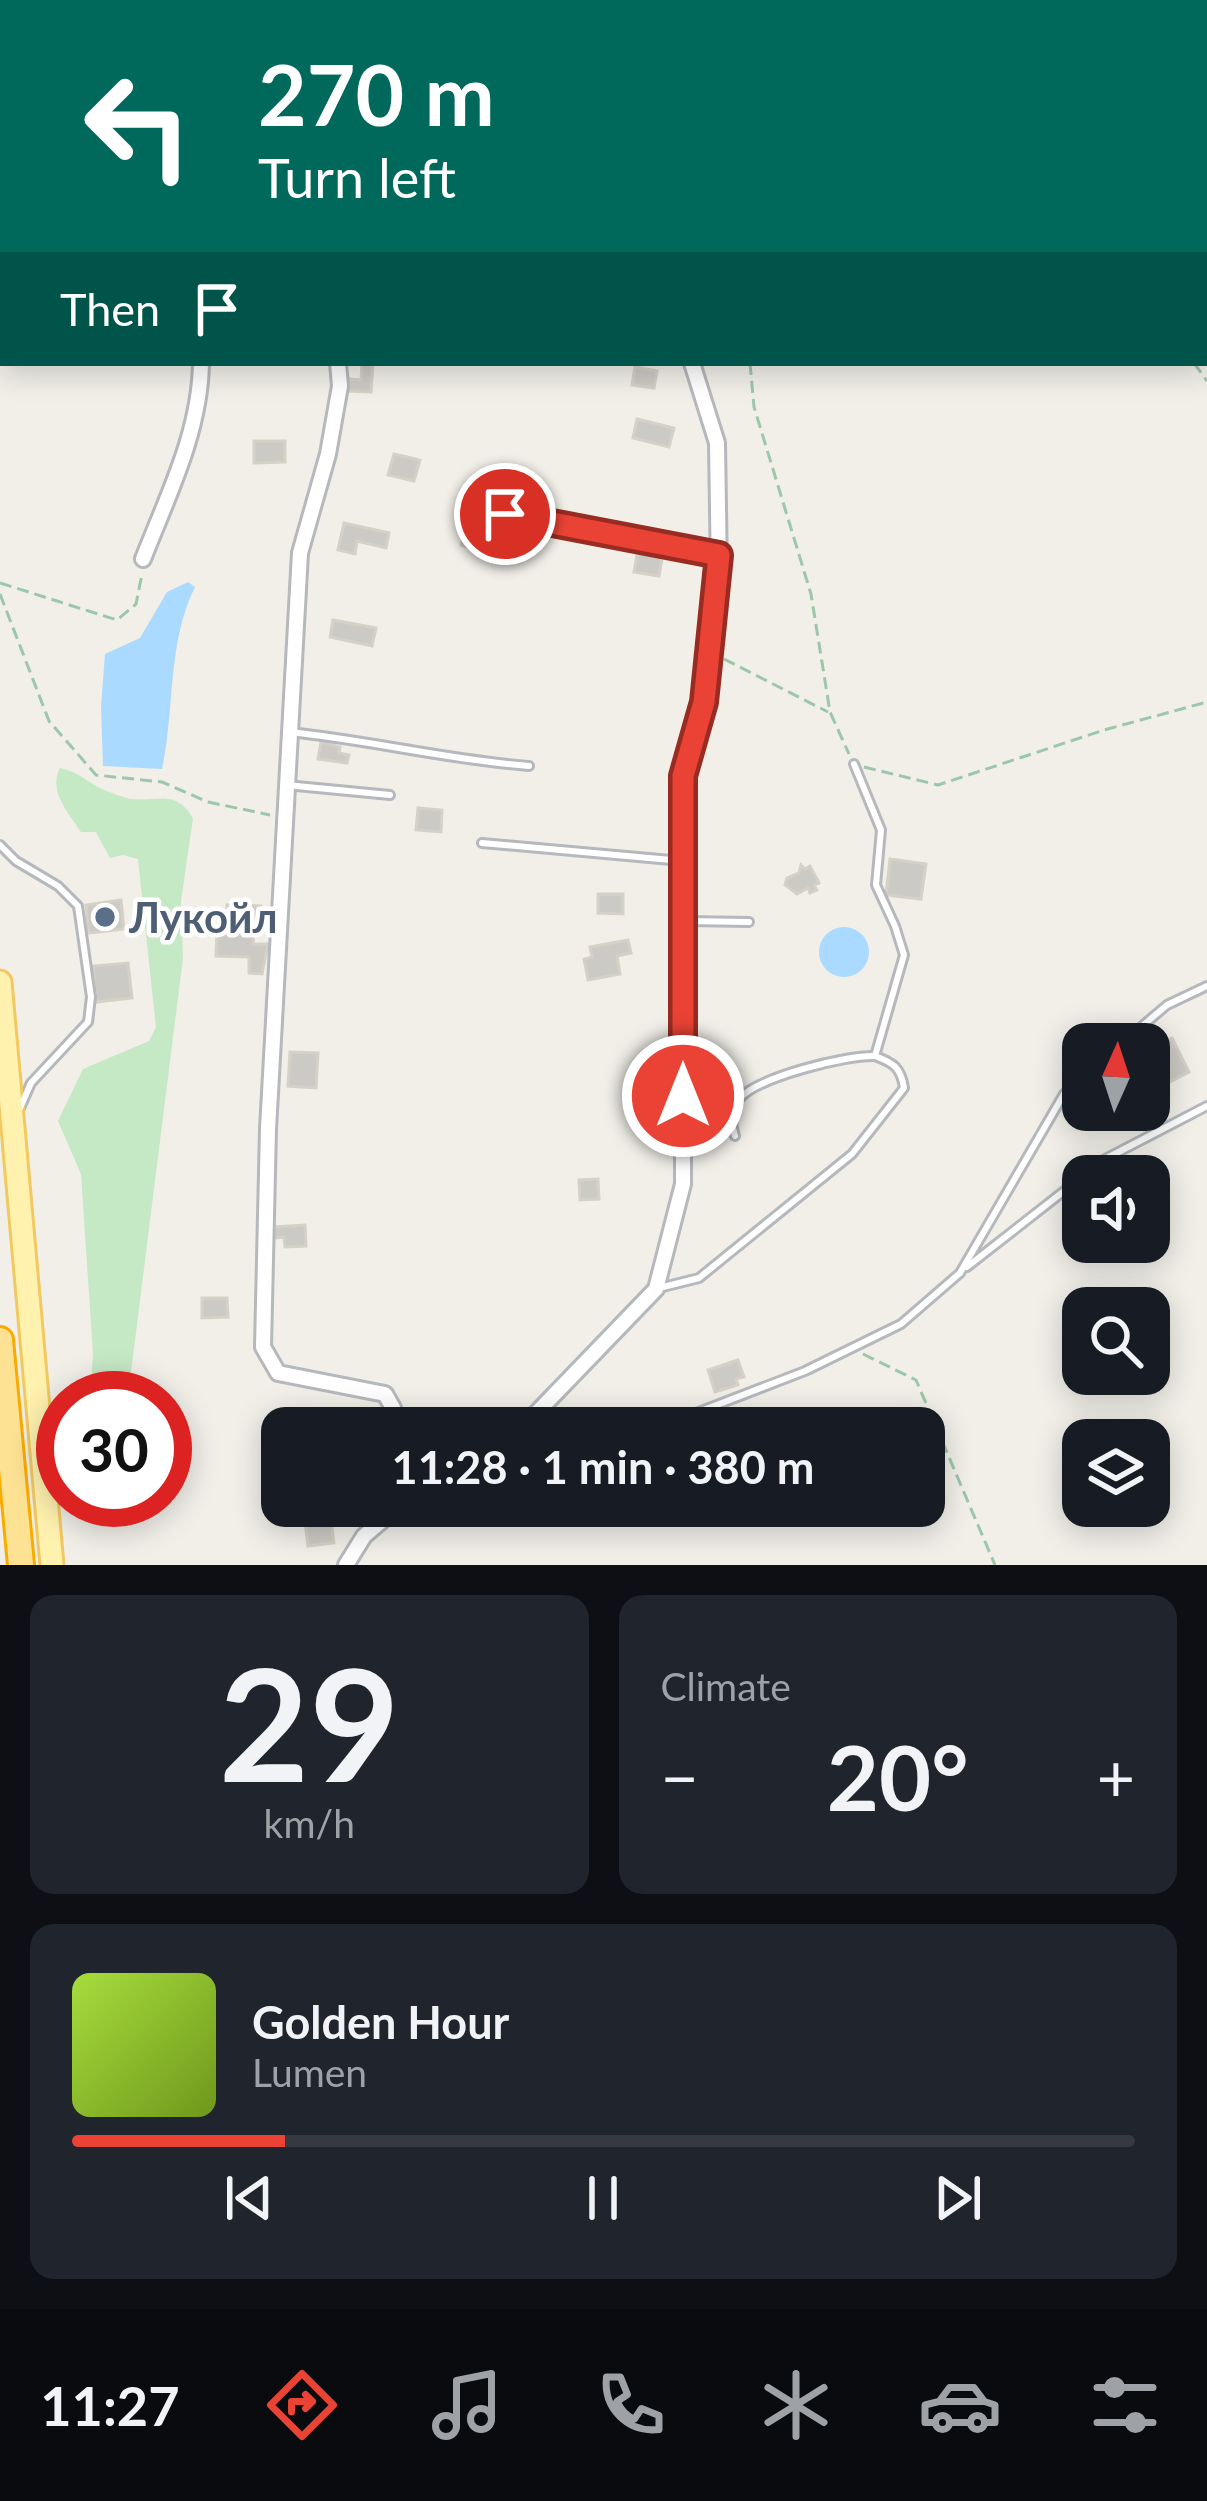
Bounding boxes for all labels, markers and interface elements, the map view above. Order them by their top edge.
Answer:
text: 270 m [258,43,495,144]
icon: left [60,48,216,204]
text: Turn left [258,145,456,210]
icon: arrive [184,276,250,342]
text: Then [60,282,160,336]
pin [454,463,556,565]
icon: arrive [472,481,538,547]
place label: Лукойл [128,892,278,942]
marker: Лукойл [92,904,118,930]
north arrow [1062,1023,1170,1131]
map controls [1062,1023,1170,1527]
position arrow [620,1033,746,1159]
button: sound [1062,1155,1170,1263]
button: search [1062,1287,1170,1395]
speed limit sign: 30 [36,1371,192,1527]
button: layers [1062,1419,1170,1527]
text: 11:28 · 1 min · 380 m [392,1440,814,1494]
text: 29 [219,1628,400,1815]
text: Climate [661,1663,791,1709]
text: 20° [827,1722,969,1830]
text: − [661,1737,699,1816]
text: + [1097,1737,1135,1816]
text: km/h [264,1800,355,1846]
text: Golden Hour [252,1995,509,2049]
text: Lumen [252,2049,367,2095]
icon: previous [216,2165,282,2231]
icon: pause [570,2165,636,2231]
icon: next [925,2165,991,2231]
icon: directions [260,2363,344,2447]
icon: music [425,2363,509,2447]
icon: phone [589,2363,673,2447]
icon: climate [754,2363,838,2447]
icon: car [918,2363,1002,2447]
icon: filters [1083,2363,1167,2447]
text: 11:27 [40,2373,179,2438]

